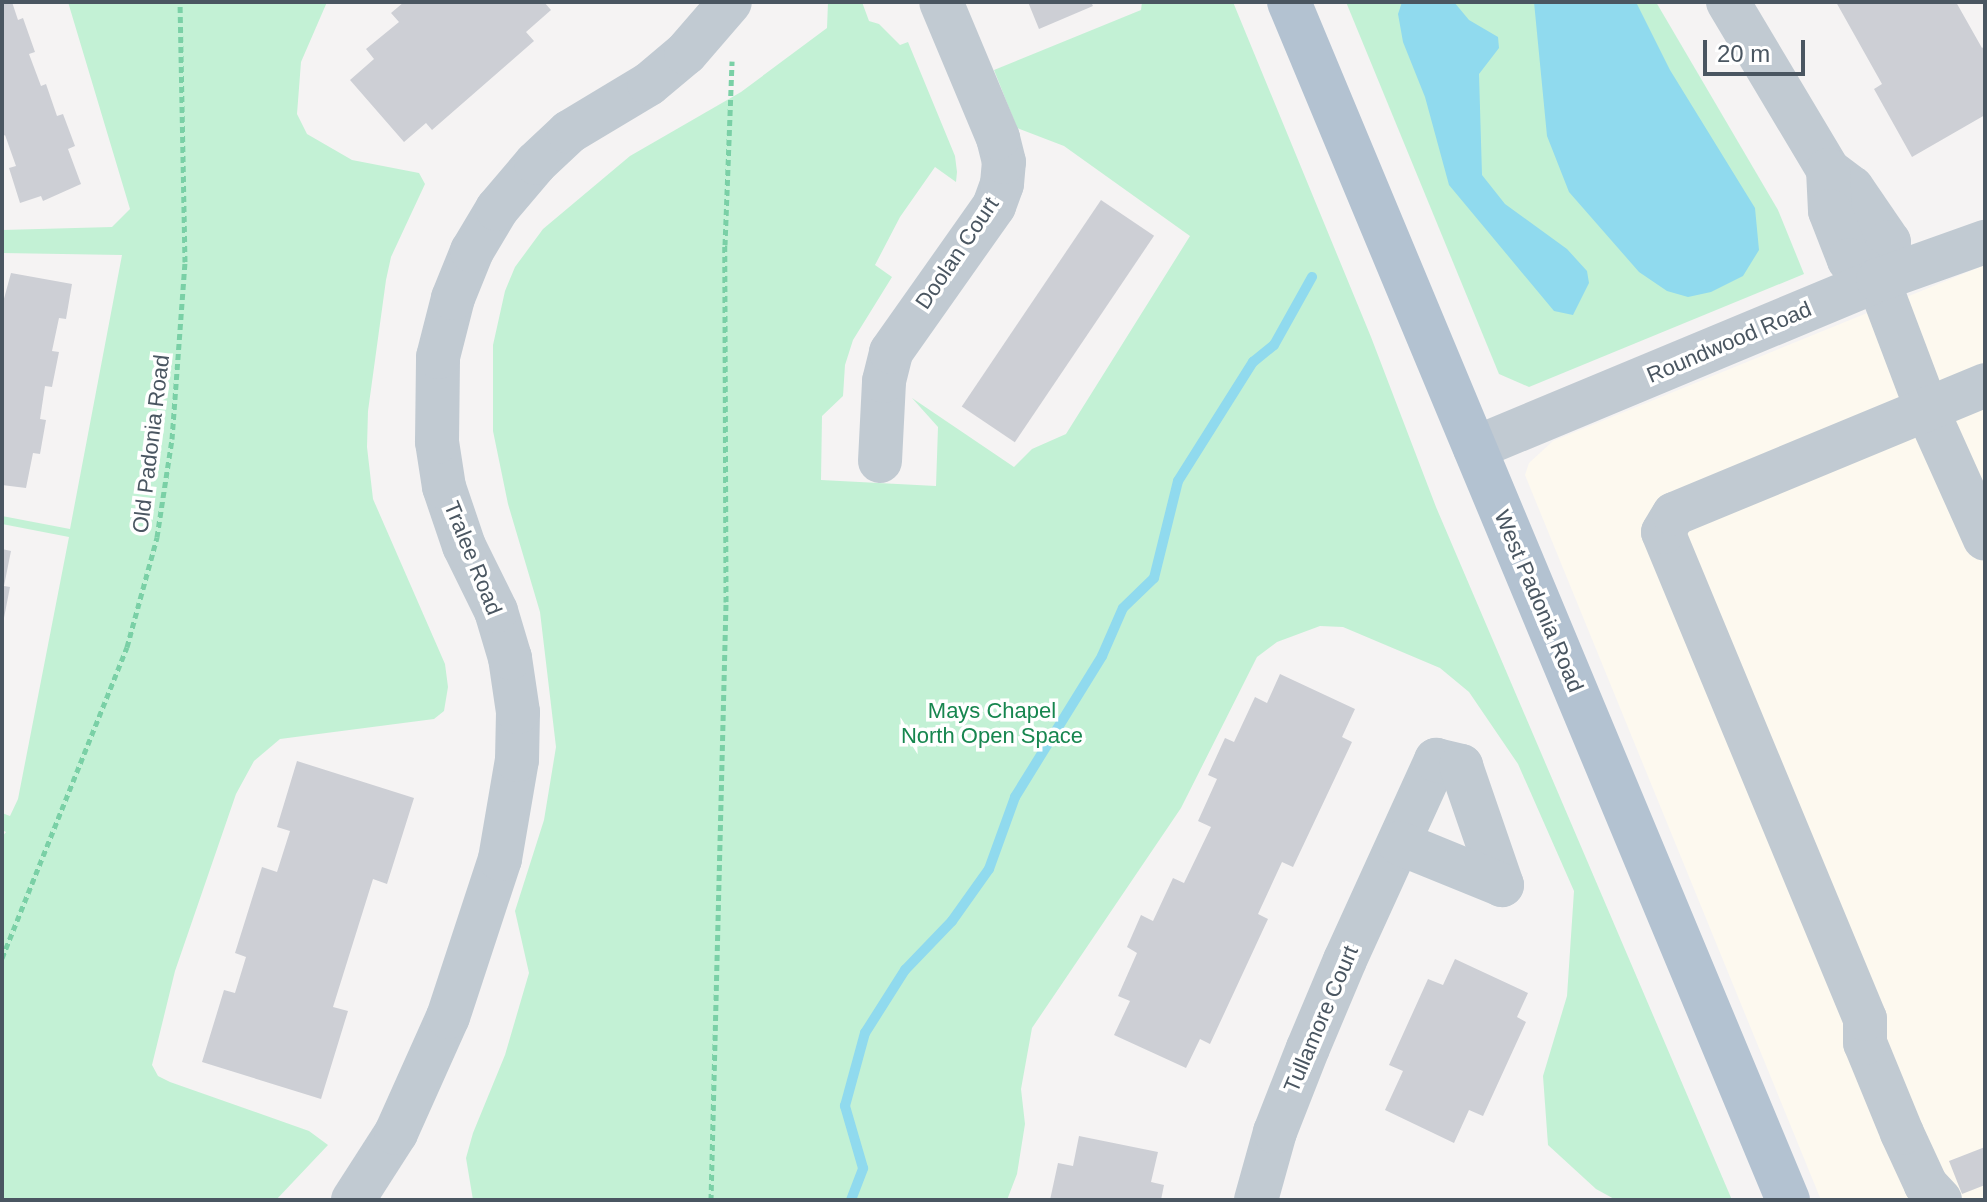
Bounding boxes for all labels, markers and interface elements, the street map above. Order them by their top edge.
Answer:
scale bar [1707,24,1809,74]
text: 20 m [1717,40,1770,67]
street label: Doolan Court [910,192,1004,314]
street label: Roundwood Road [1643,295,1815,389]
street label: Old Padonia Road [127,353,175,535]
street label: Tralee Road [438,497,508,619]
street label: West Padonia Road [1489,506,1589,696]
park label: Mays Chapel North Open Space [901,697,1083,748]
street label: Tullamore Court [1278,942,1364,1096]

